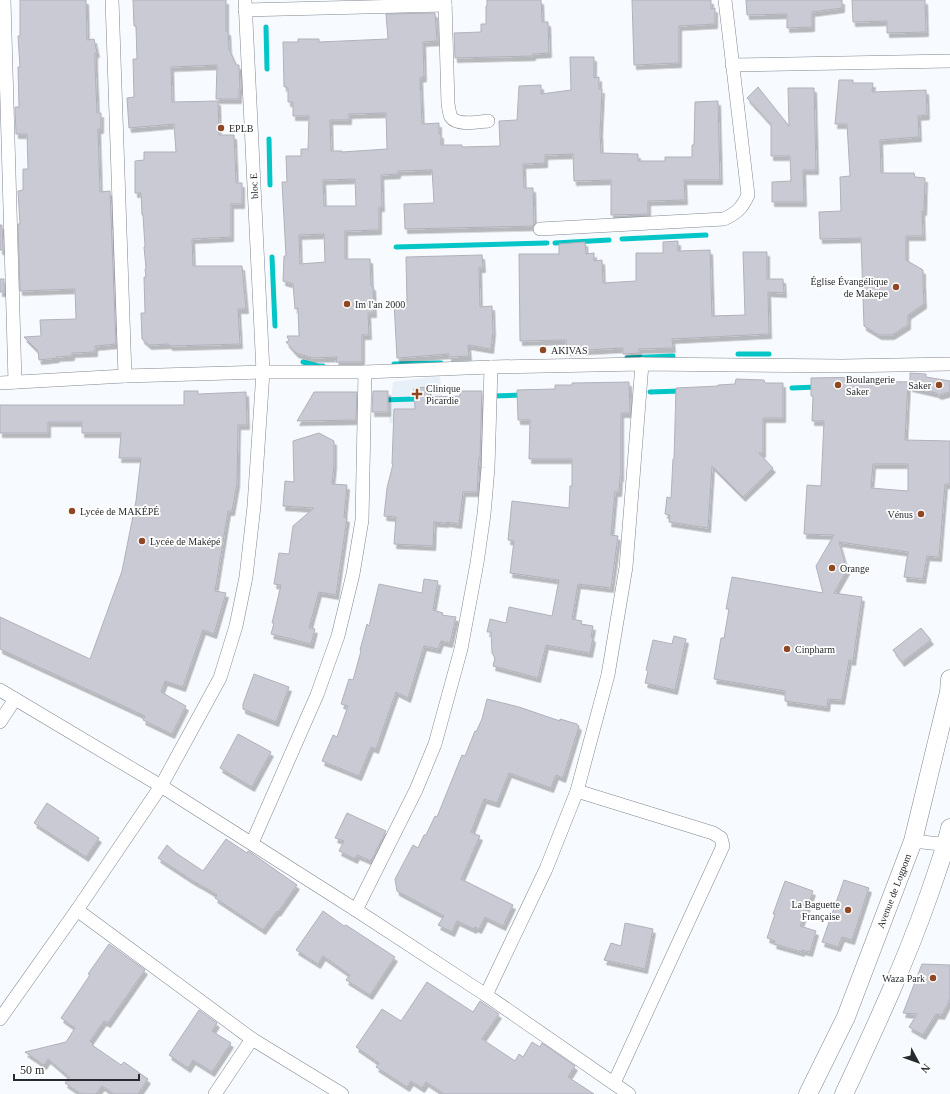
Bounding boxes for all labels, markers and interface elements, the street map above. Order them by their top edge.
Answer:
marker: EPLB [216,123,226,133]
place label: EPLB [229,123,254,134]
street label: bloc E [248,173,260,199]
place label: Église Évangélique de Makepe [811,276,889,299]
marker: Église Évangélique de Makepe [891,282,901,292]
marker: Im l'an 2000 [342,299,352,309]
place label: Im l'an 2000 [355,299,405,310]
marker: AKIVAS [538,345,548,355]
place label: AKIVAS [551,345,588,356]
place label: Boulangerie Saker [846,374,895,397]
marker: Boulangerie Saker [833,380,843,390]
place label: Saker [908,380,932,391]
marker: Saker [934,380,944,390]
place label: Clinique Picardie [426,383,461,406]
marker: Clinique Picardie [411,388,423,400]
marker: Lycée de MAKÉPÉ [67,506,77,516]
place label: Lycée de MAKÉPÉ [80,506,159,517]
place label: Vénus [887,509,913,520]
marker: Vénus [916,509,926,519]
marker: Lycée de Maképé [137,536,147,546]
place label: Lycée de Maképé [150,536,221,547]
marker: Orange [827,563,837,573]
place label: Orange [840,563,870,574]
marker: Cinpharm [782,644,792,654]
place label: Cinpharm [795,644,835,655]
street label: Avenue de Logpom [875,852,913,930]
place label: La Baguette Française [791,899,841,922]
marker: La Baguette Française [843,905,853,915]
place label: Waza Park [882,973,925,984]
marker: Waza Park [928,973,938,983]
north arrow [898,1042,938,1082]
scale bar [14,1056,139,1082]
text: N [918,1062,933,1076]
text: 50 m [20,1063,45,1077]

